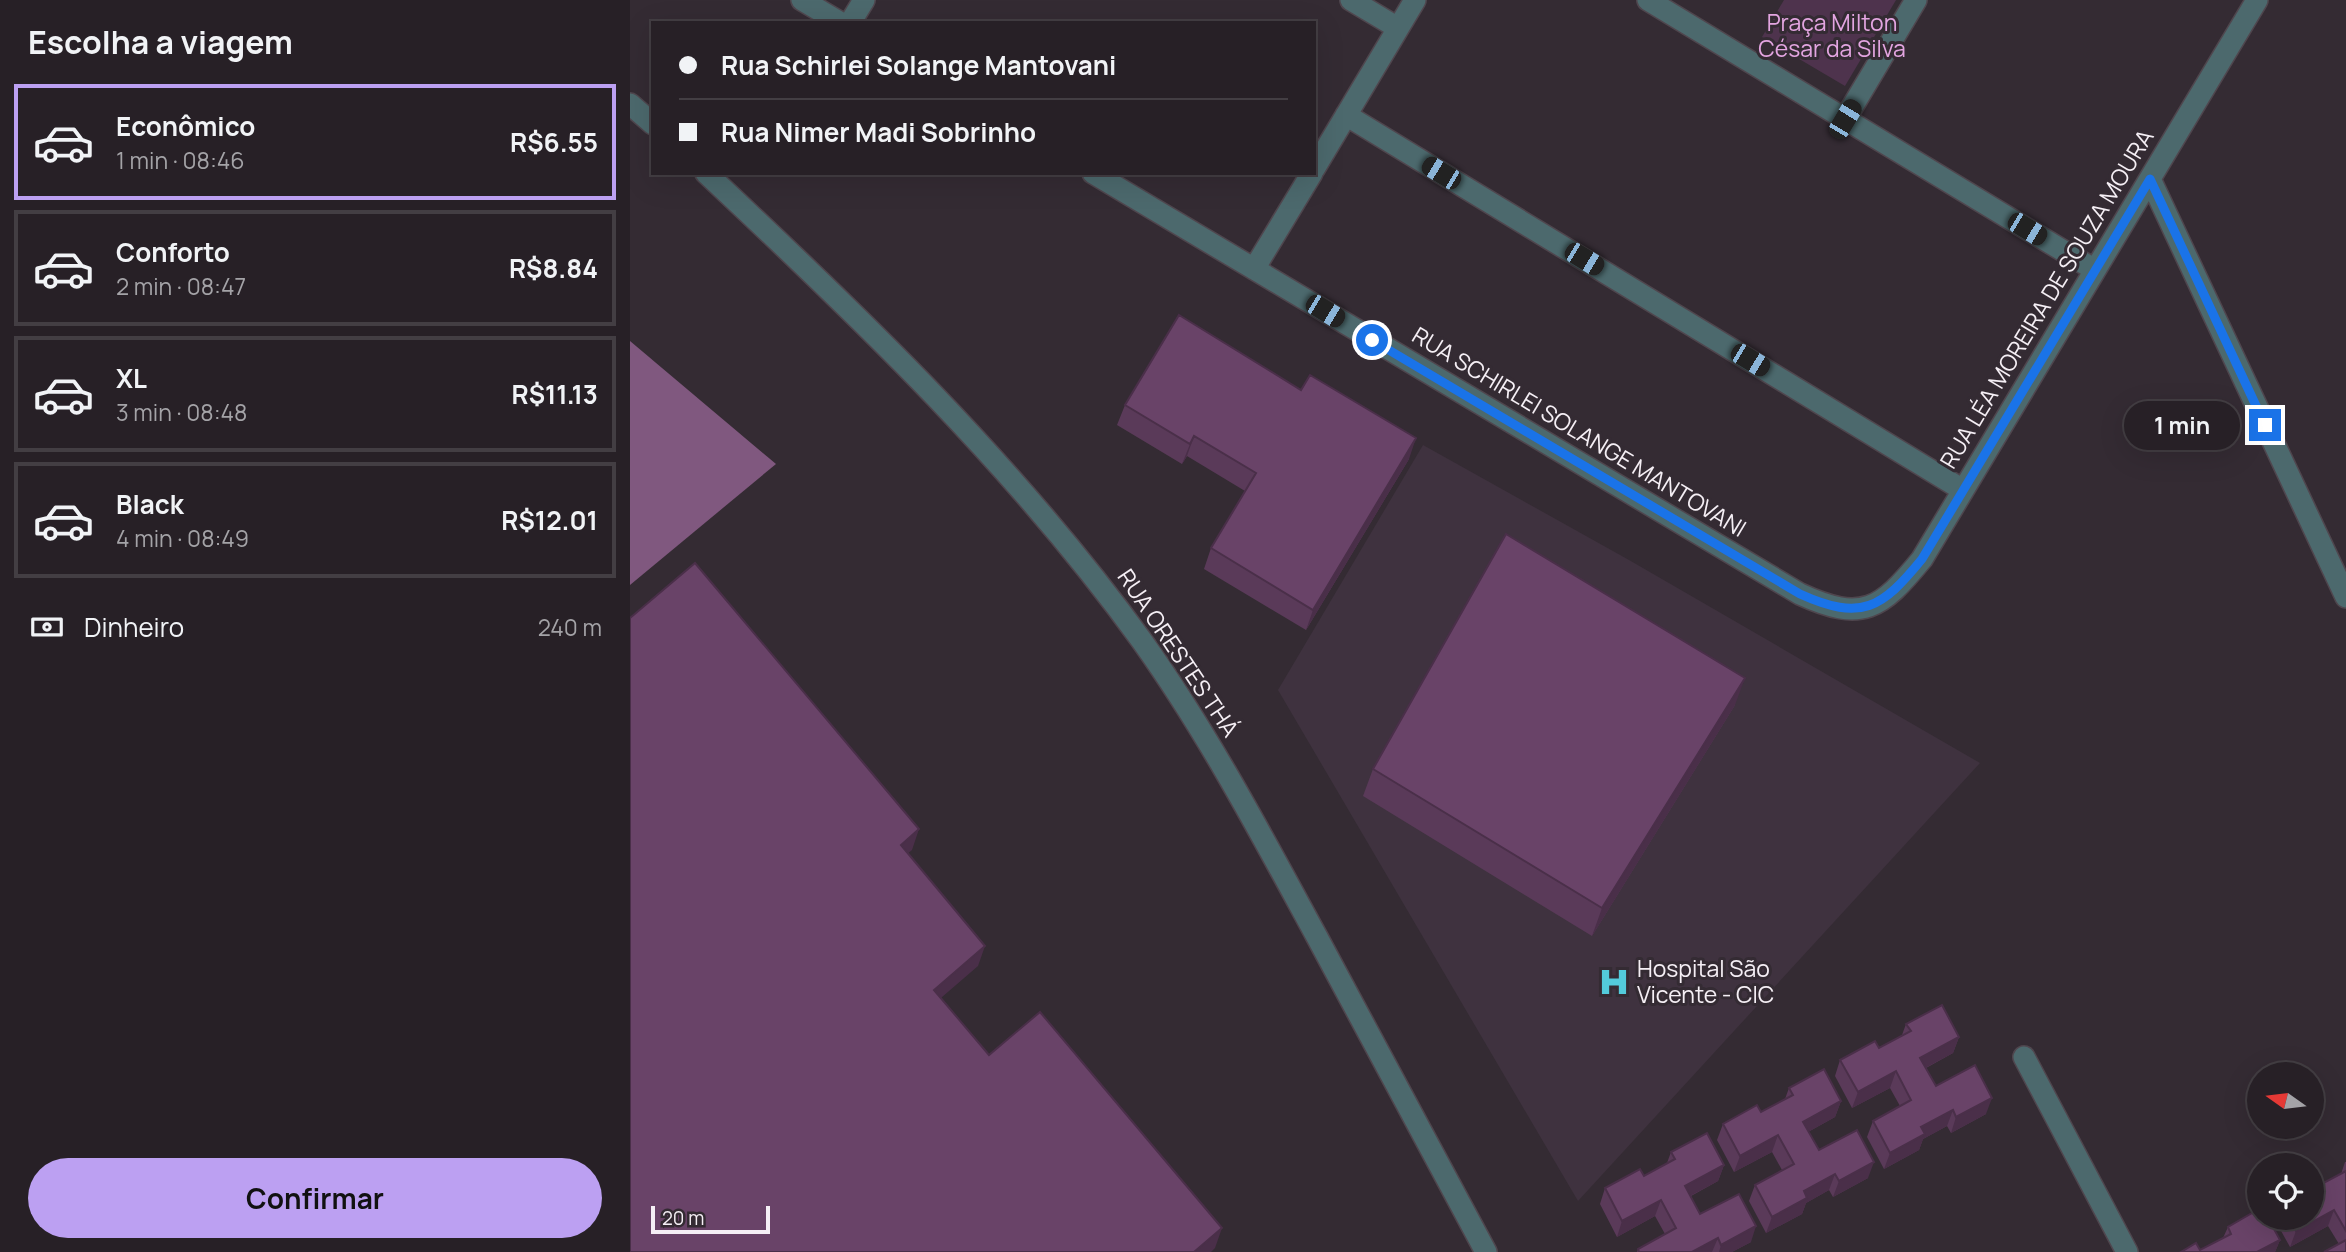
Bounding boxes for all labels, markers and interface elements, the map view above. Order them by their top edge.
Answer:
park label: Praça Milton César da Silva [1758,6,1906,64]
text: Escolha a viagem [28,20,293,64]
text: Rua Schirlei Solange Mantovani [721,47,1116,83]
car [1826,96,1865,142]
text: Econômico [116,108,255,144]
icon: car [32,111,95,174]
text: Rua Nimer Madi Sobrinho [721,114,1036,150]
street label: RUA LÉA MOREIRA DE SOUZA MOURA [1932,123,2161,474]
text: R$6.55 [510,124,598,160]
text: 1 min · 08:46 [116,144,245,176]
car [1418,153,1465,193]
car [2004,209,2051,249]
text: Conforto [116,234,230,270]
icon: car [32,237,95,300]
car [1561,239,1608,279]
text: R$8.84 [509,250,598,286]
text: 2 min · 08:47 [116,270,246,302]
car [1302,291,1349,331]
street label: RUA SCHIRLEI SOLANGE MANTOVANI [1407,318,1752,544]
route start [1356,324,1388,356]
car [1727,340,1774,380]
text: XL [116,360,147,396]
icon: car [32,363,95,426]
text: R$11.13 [511,376,598,412]
text: 3 min · 08:48 [116,396,247,428]
callout: 1 min [2125,400,2240,450]
text: 1 min [2154,409,2210,441]
route end [2249,409,2281,441]
text: Black [116,486,184,522]
icon: car [32,489,95,552]
text: R$12.01 [501,502,598,538]
text: 4 min · 08:49 [116,522,249,554]
street label: RUA ORESTES THÁ [1111,562,1247,743]
icon: cash [28,608,66,646]
text: Dinheiro [84,609,184,645]
text: 240 m [538,611,602,643]
place label: Hospital São Vicente - CIC [1637,952,1774,1010]
hospital icon: Hospital São Vicente - CIC [1597,965,1631,999]
north arrow [2247,1062,2324,1139]
map controls [2247,1062,2324,1230]
button: locate [2247,1153,2324,1230]
button: Confirmar [28,1158,602,1238]
scale bar [651,1203,770,1235]
text: 20 m [662,1205,704,1231]

